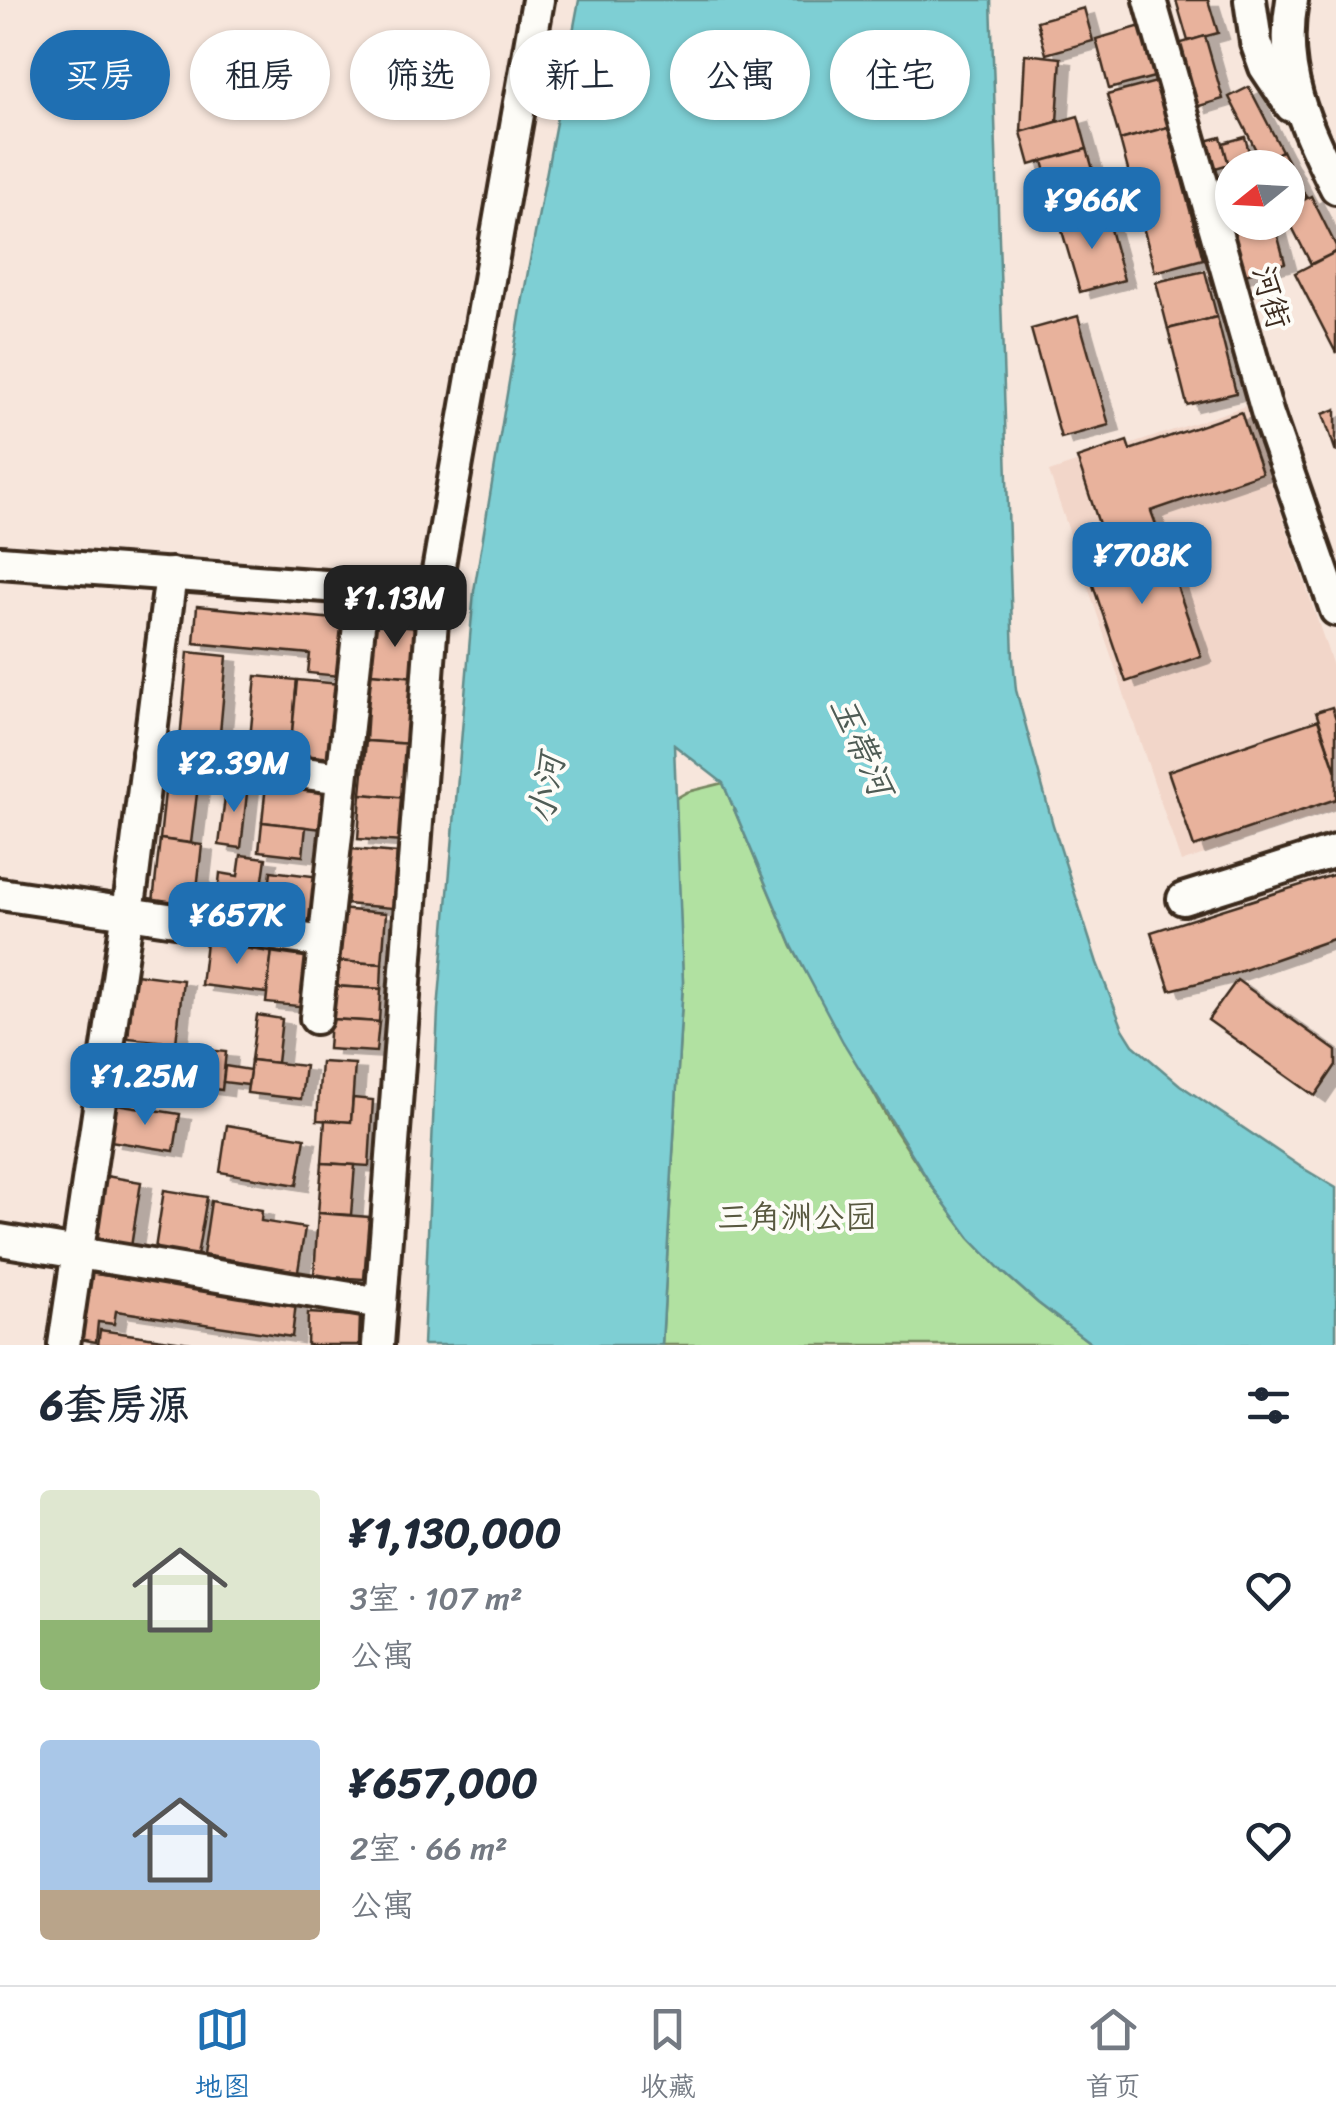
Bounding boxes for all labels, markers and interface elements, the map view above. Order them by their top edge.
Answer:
chip: 买房 [30,30,170,120]
chip: 租房 [190,30,330,120]
chip: 筛选 [350,30,490,120]
chip: 新上 [510,30,650,120]
chip: 公寓 [670,30,810,120]
chip: 住宅 [830,30,970,120]
north arrow [1215,150,1305,240]
map controls [1215,150,1305,240]
pin: ¥966K [1022,167,1162,252]
text: ¥966K [1045,171,1139,228]
street label: 河街 [1235,258,1307,336]
pin: ¥708K [1072,522,1212,607]
text: ¥708K [1094,526,1190,583]
pin: ¥1.13M [314,565,476,650]
text: ¥1.13M [346,569,444,626]
water label: 玉带河 [812,685,914,811]
pin: ¥2.39M [153,730,315,815]
text: ¥2.39M [179,734,289,791]
water label: 小河 [509,744,583,829]
pin: ¥657K [167,882,307,967]
text: ¥657K [190,886,284,943]
pin: ¥1.25M [64,1043,226,1128]
text: ¥1.25M [92,1047,198,1104]
park label: 三角洲公园 [717,1189,877,1246]
text: 6套房源 [40,1368,190,1442]
icon: filters [1241,1378,1296,1433]
text: ¥1,130,000 [350,1496,561,1570]
icon: home [120,1530,240,1650]
icon: heart [1241,1563,1296,1618]
text: 3室 · 107 m² [350,1570,522,1627]
text: 公寓 [350,1627,414,1684]
text: ¥657,000 [350,1746,538,1820]
icon: home [120,1780,240,1900]
icon: heart [1241,1813,1296,1868]
text: 2室 · 66 m² [350,1820,508,1877]
text: 公寓 [350,1877,414,1934]
tab: 地图 [195,2002,251,2111]
tab: 收藏 [640,2002,696,2111]
tab: 首页 [1085,2002,1141,2111]

